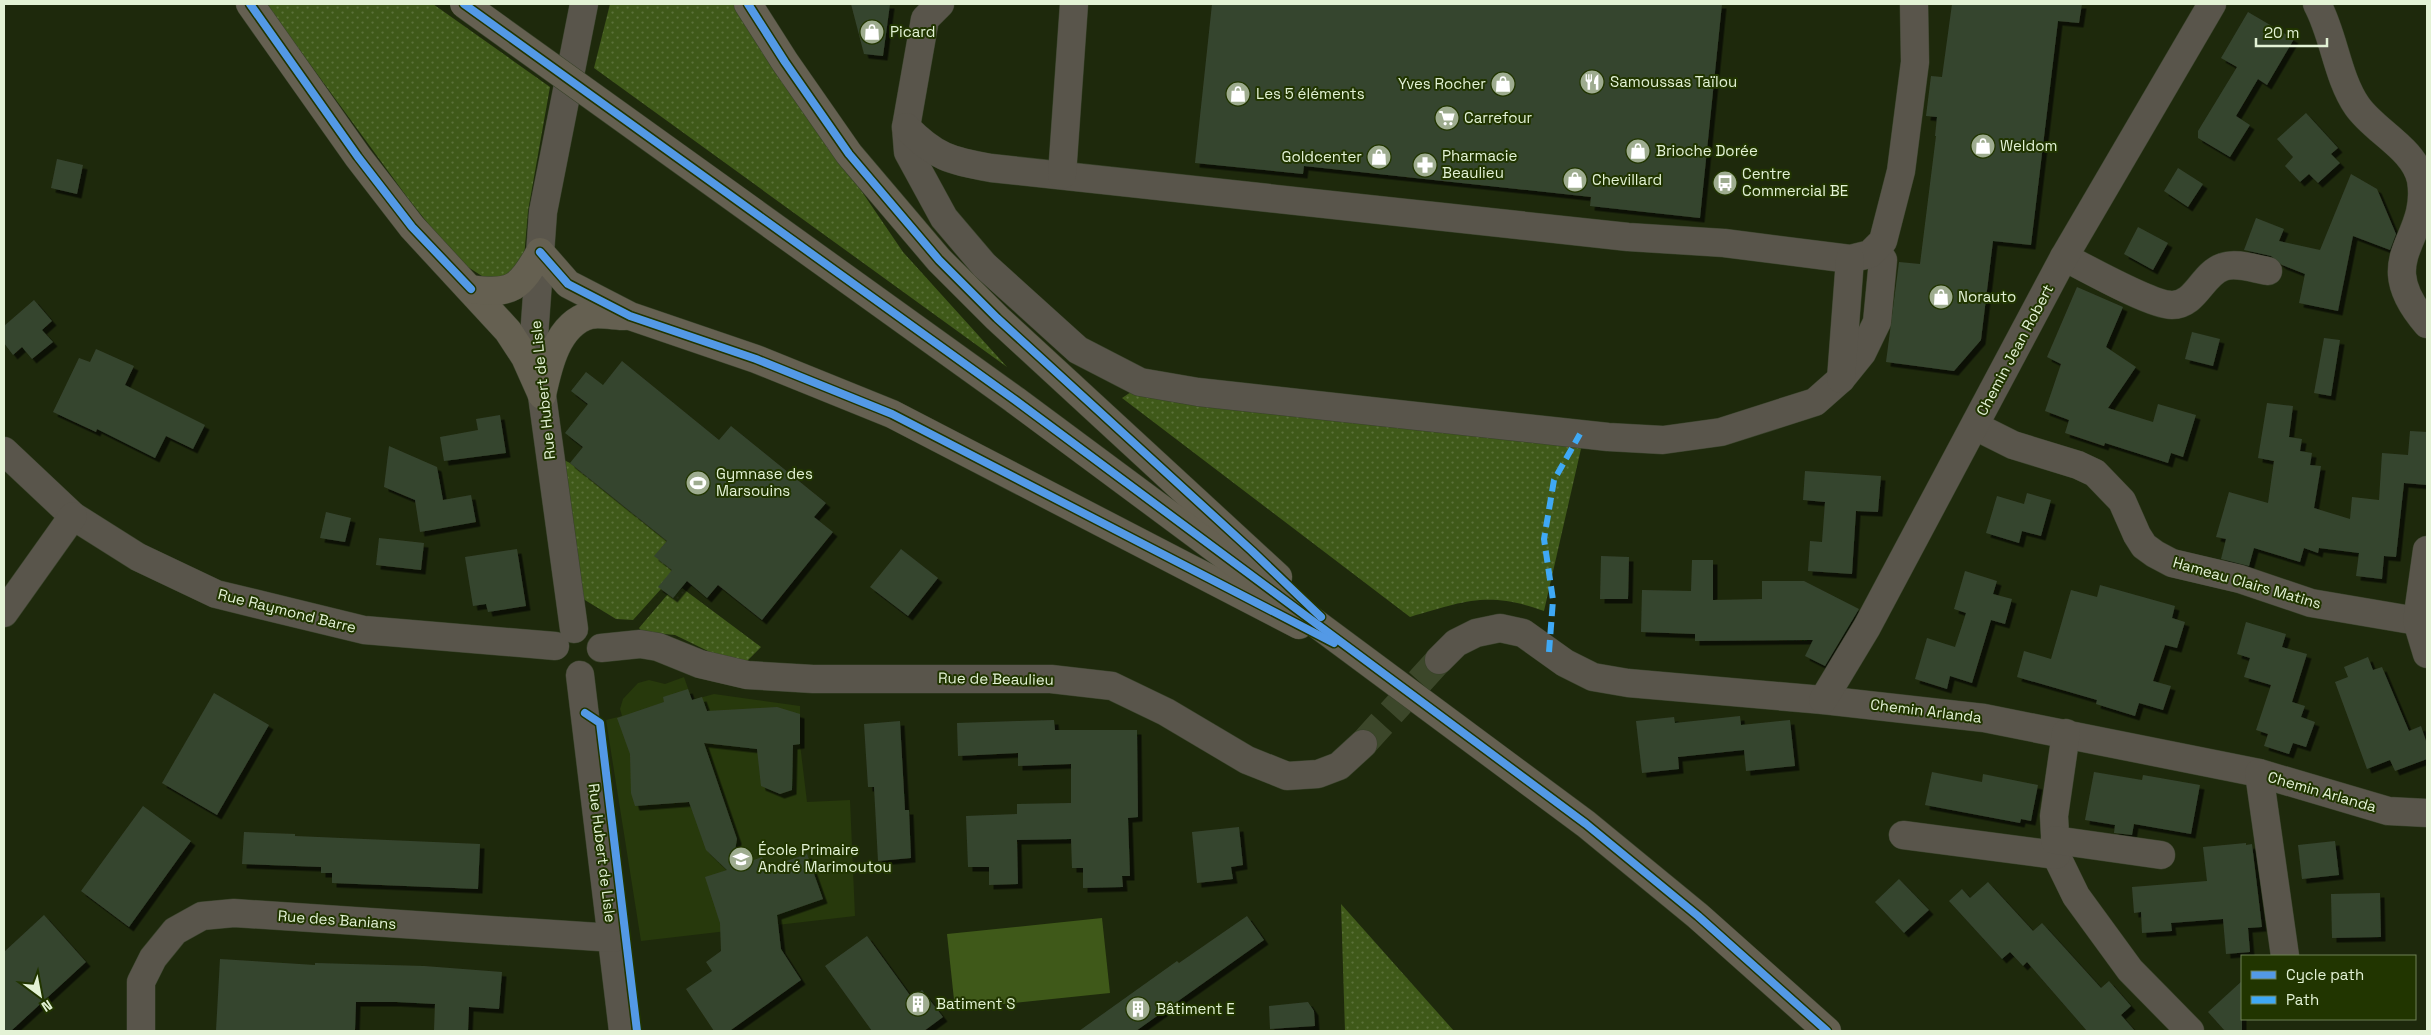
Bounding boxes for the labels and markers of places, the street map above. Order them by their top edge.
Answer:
shop icon: Picard [859,19,885,45]
place label: Picard [890,22,935,41]
restaurant icon: Samoussas Taïlou [1579,69,1605,95]
shop icon: Yves Rocher [1490,71,1516,97]
place label: Samoussas Taïlou [1610,72,1737,91]
place label: Yves Rocher [1398,74,1486,93]
shop icon: Les 5 éléments [1225,81,1251,107]
place label: Les 5 éléments [1256,84,1365,103]
supermarket icon: Carrefour [1434,105,1460,131]
place label: Carrefour [1464,108,1533,127]
shop icon: Weldom [1970,133,1996,159]
place label: Weldom [2000,136,2057,155]
shop icon: Brioche Dorée [1625,138,1651,164]
place label: Brioche Dorée [1656,141,1758,160]
shop icon: Goldcenter [1366,144,1392,170]
place label: Pharmacie Beaulieu [1442,146,1517,182]
place label: Goldcenter [1281,147,1362,166]
pharmacy icon: Pharmacie Beaulieu [1412,152,1438,178]
place label: Centre Commercial BE [1742,164,1848,200]
shop icon: Chevillard [1562,167,1588,193]
place label: Chevillard [1592,170,1662,189]
bus stop icon: Centre Commercial BE [1712,170,1738,196]
shop icon: Norauto [1928,284,1954,310]
place label: Norauto [1958,287,2016,306]
place label: Gymnase des Marsouins [716,464,813,500]
sports icon: Gymnase des Marsouins [685,470,711,496]
place label: École Primaire André Marimoutou [758,840,892,876]
school or university icon: École Primaire André Marimoutou [728,846,754,872]
building icon: Batiment S [905,991,931,1017]
place label: Batiment S [936,994,1015,1013]
building icon: Bâtiment E [1125,996,1151,1022]
place label: Bâtiment E [1156,999,1235,1018]

